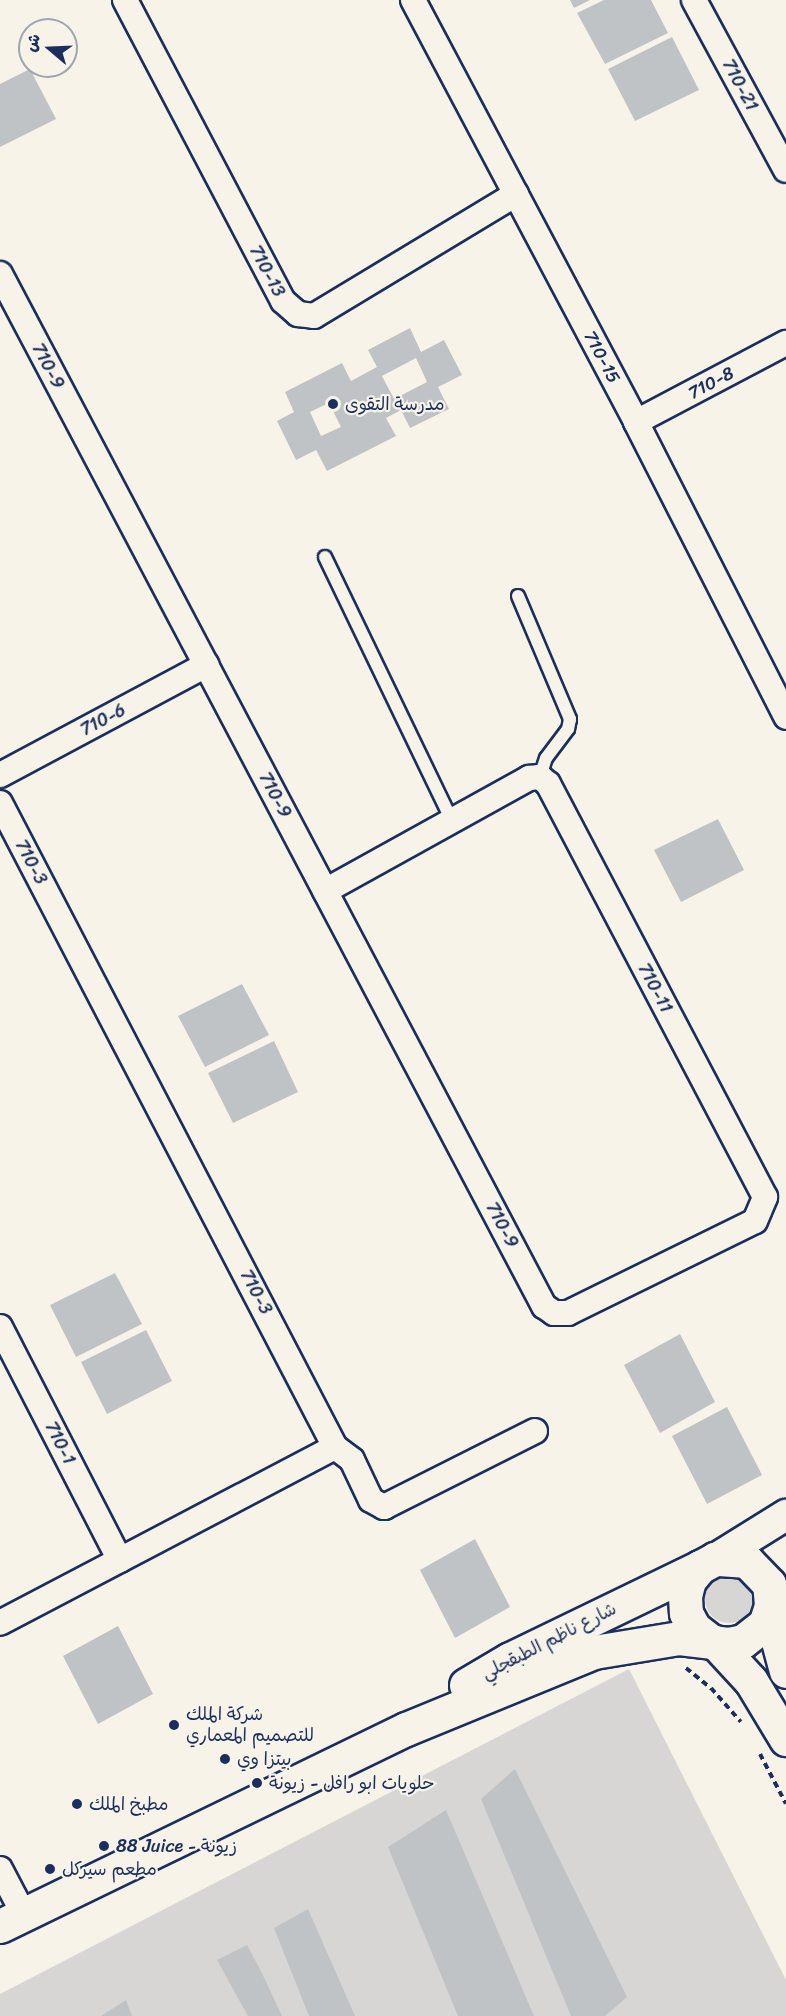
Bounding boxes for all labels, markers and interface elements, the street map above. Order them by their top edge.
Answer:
north arrow [18,18,78,78]
text: ش [16,30,49,56]
street label: 710-21 [717,55,763,115]
street label: 710-13 [244,242,290,300]
street label: 710-15 [579,327,625,387]
street label: 710-9 [27,339,69,393]
street label: 710-8 [684,362,738,404]
place label: مدرسة التقوى [345,393,444,415]
marker: مدرسة التقوى [326,397,340,411]
street label: 710-6 [77,699,129,741]
street label: 710-9 [254,768,296,822]
street label: 710-3 [10,836,52,888]
street label: 710-11 [633,959,677,1017]
street label: 710-9 [481,1198,523,1252]
street label: 710-3 [235,1266,277,1318]
street label: 710-1 [40,1418,80,1468]
street label: شارع ناظم الطبقجلي [478,1598,620,1684]
place label: شركة الملك للتصميم المعماري [186,1704,314,1746]
marker: شركة الملك للتصميم المعماري [167,1718,181,1732]
place label: بيتزا وي [237,1748,292,1770]
marker: بيتزا وي [218,1752,232,1766]
place label: حلويات ابو رافل - زيونة [269,1772,435,1794]
marker: حلويات ابو رافل - زيونة [250,1776,264,1790]
place label: مطبخ الملك [89,1793,169,1815]
marker: مطبخ الملك [70,1797,84,1811]
place label: 88 Juice - زيونة [116,1835,237,1857]
marker: 88 Juice - زيونة [97,1839,111,1853]
place label: مطعم سيركل [62,1858,157,1880]
marker: مطعم سيركل [43,1862,57,1876]

